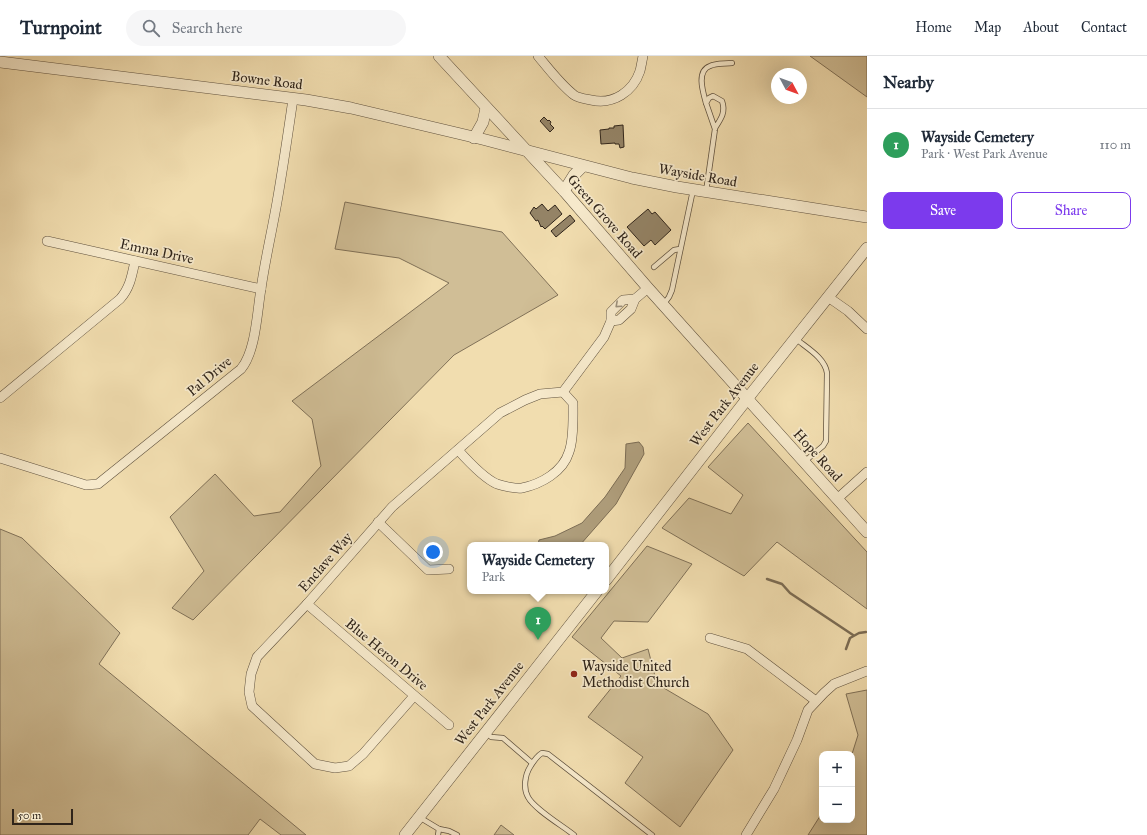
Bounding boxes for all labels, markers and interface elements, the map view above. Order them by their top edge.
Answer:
search box [126,10,406,46]
text: Turnpoint [20,16,102,39]
icon: search [140,17,162,39]
text: Search here [172,19,243,37]
text: Home [915,19,952,36]
text: Map [974,19,1001,36]
text: About [1023,19,1059,36]
text: Contact [1081,19,1127,36]
street label: Bowne Road [230,68,304,93]
north arrow [771,68,807,104]
text: Nearby [883,72,934,93]
text: Wayside Cemetery [921,128,1034,146]
text: 1 [893,137,899,153]
text: 110 m [1099,137,1131,153]
text: Park · West Park Avenue [921,146,1048,162]
street label: Wayside Road [657,160,739,191]
street label: Green Grove Road [564,171,646,262]
button: Save [883,192,1003,229]
button: Share [1011,192,1131,229]
street label: Emma Drive [119,235,195,268]
one-way arrow [615,300,623,308]
street label: Pal Drive [184,353,235,400]
street label: West Park Avenue [686,359,763,450]
street label: Hope Road [790,426,846,485]
street label: Enclave Way [295,529,356,596]
your location [423,542,443,562]
popup [467,542,609,594]
text: Wayside Cemetery [482,551,594,569]
text: Park [482,569,505,585]
pin: 1 [525,607,551,640]
street label: Blue Heron Drive [342,615,431,694]
street label: West Park Avenue [451,658,528,749]
place label: Wayside United Methodist Church [582,658,690,691]
marker: Wayside United Methodist Church [569,669,579,679]
map controls [819,751,855,823]
button: + [819,751,855,787]
button: − [819,787,855,823]
scale bar [12,807,73,826]
text: 50 m [18,809,41,822]

